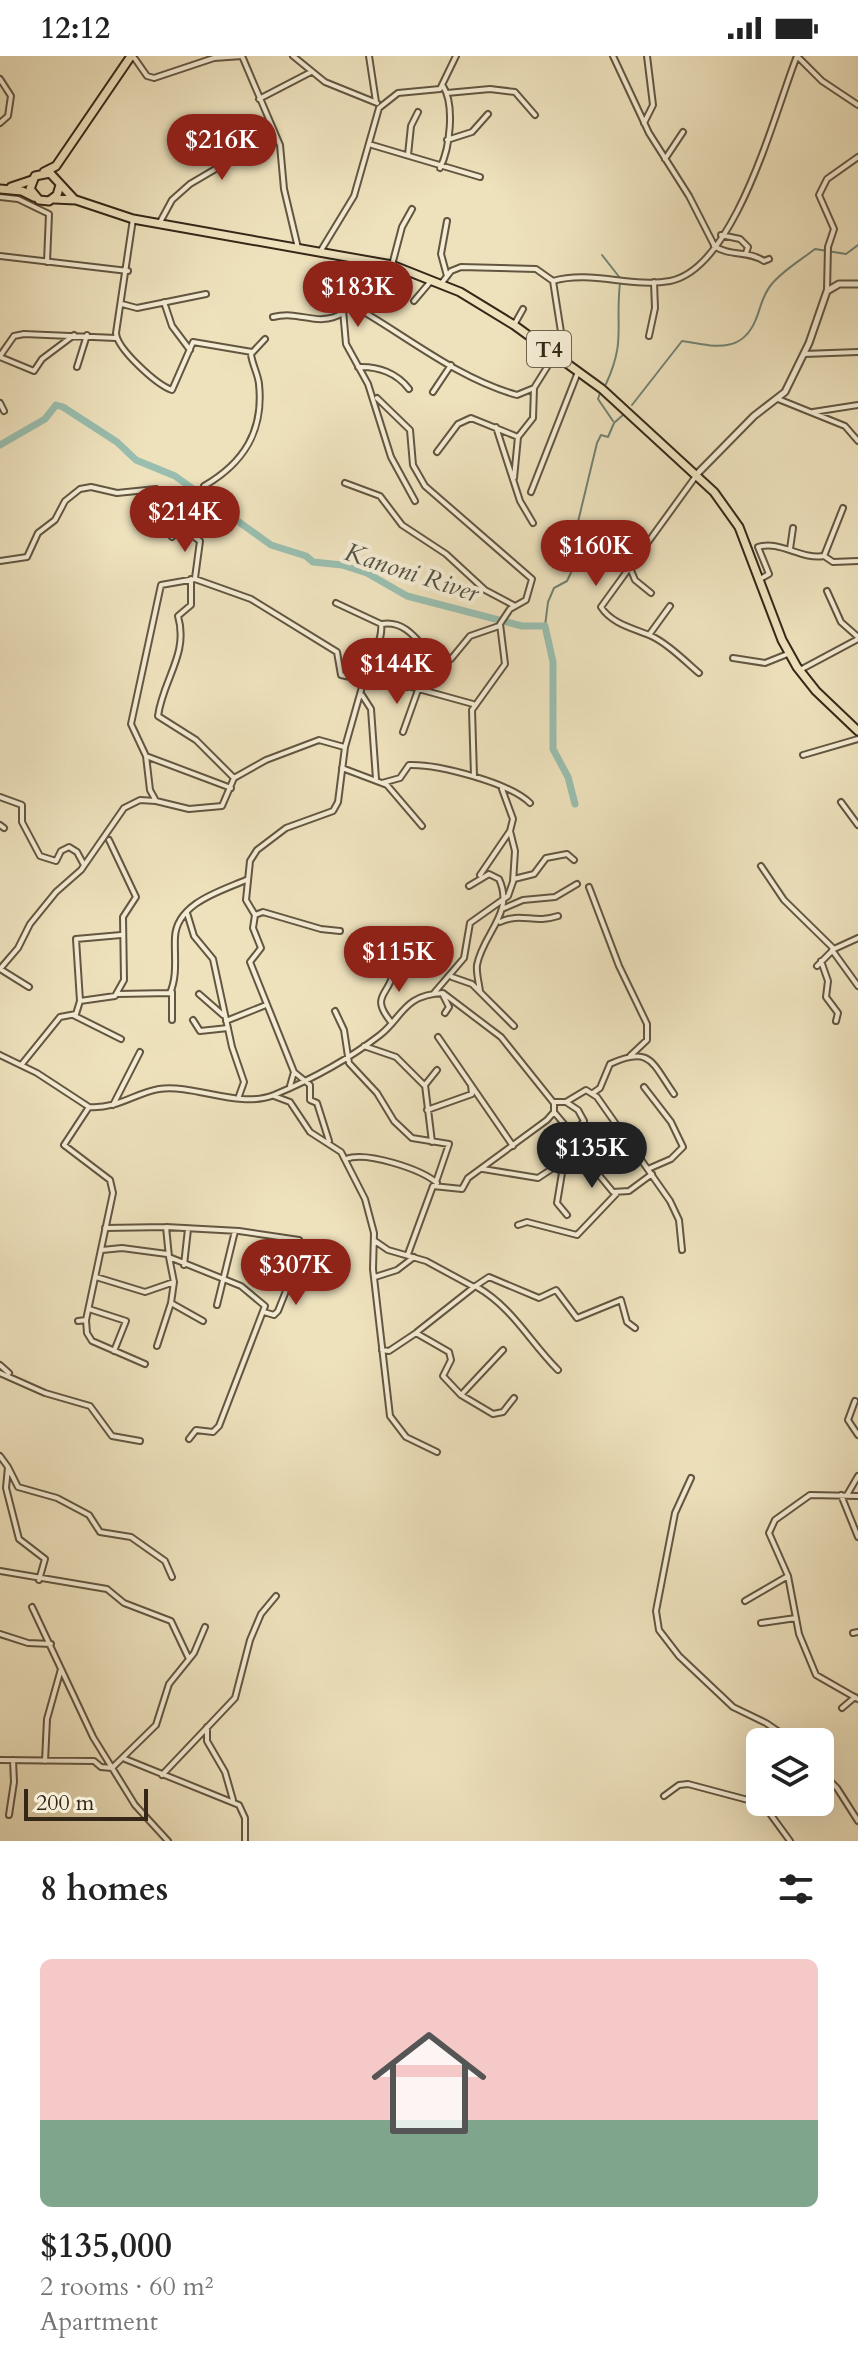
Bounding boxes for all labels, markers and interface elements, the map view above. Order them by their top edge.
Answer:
text: 12:12 [40,8,110,49]
pin: $216K [166,114,278,182]
text: $216K [185,122,259,157]
pin: $183K [302,261,414,329]
text: $183K [321,269,395,304]
road number: T4 [527,331,571,367]
pin: $214K [129,486,241,554]
text: $214K [148,494,222,529]
pin: $160K [540,520,652,588]
text: $160K [559,528,633,563]
water label: Kanoni River [340,534,485,611]
pin: $144K [341,638,453,706]
text: $144K [360,646,434,681]
pin: $115K [343,926,455,994]
text: $115K [362,934,436,969]
pin: $135K [536,1122,648,1190]
text: $135K [555,1130,629,1165]
pin: $307K [240,1239,352,1307]
text: $307K [259,1247,333,1282]
map controls [746,1728,834,1816]
button: layers [746,1728,834,1816]
scale bar [24,1785,148,1821]
text: 200 m [36,1788,94,1818]
text: 8 homes [40,1866,168,1912]
icon: filters [774,1867,818,1911]
icon: home [357,2011,501,2155]
text: $135,000 [40,2223,172,2269]
text: 2 rooms · 60 m² [40,2269,213,2304]
text: Apartment [40,2304,158,2339]

